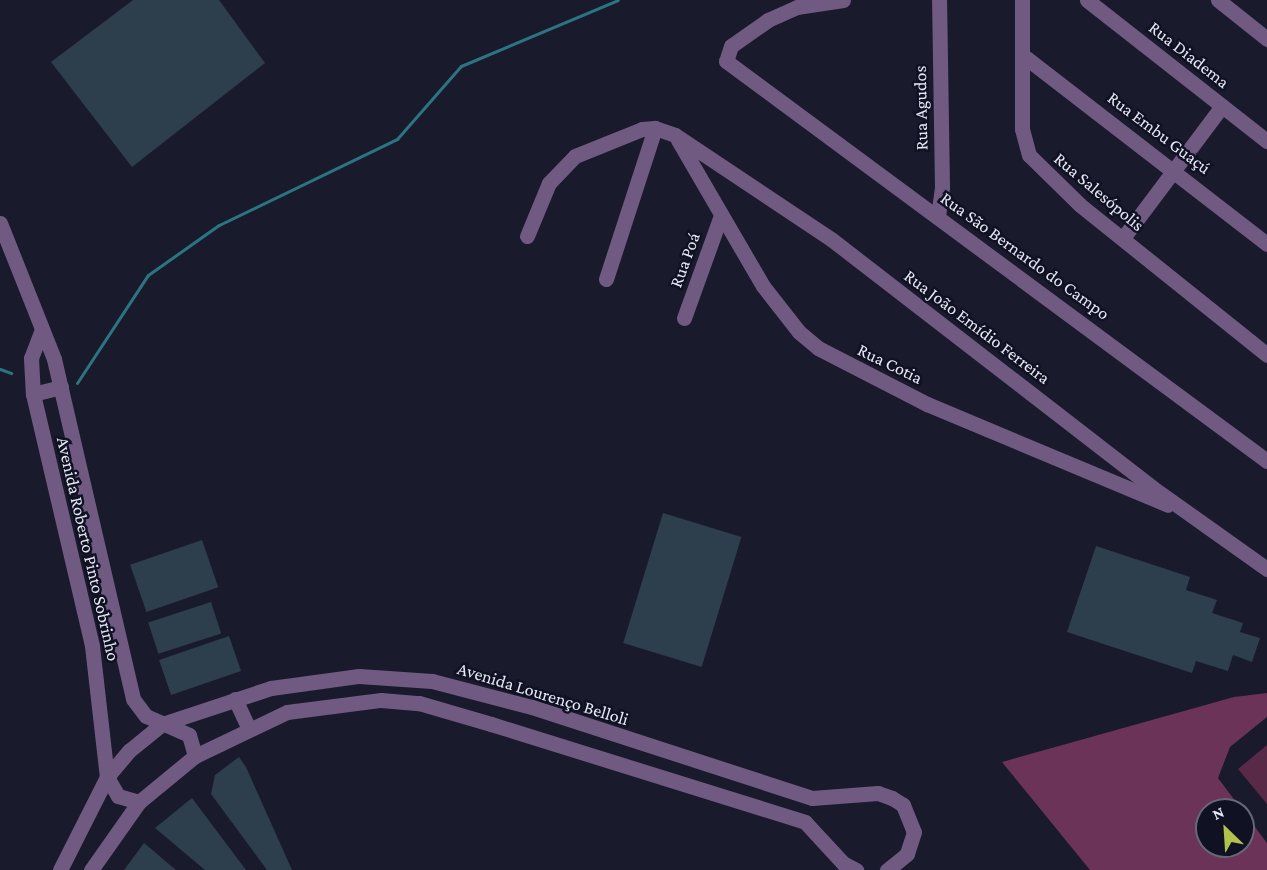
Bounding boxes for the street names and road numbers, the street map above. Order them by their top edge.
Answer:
street label: Rua Diadema [1144,17,1234,93]
street label: Rua Agudos [909,65,933,151]
street label: Rua Embu Guaçú [1103,87,1215,179]
street label: Rua Salesópolis [1049,148,1149,236]
street label: Rua São Bernardo do Campo [936,187,1114,325]
street label: Rua Poá [665,230,705,290]
street label: Rua João Emídio Ferreira [900,265,1054,389]
street label: Rua Cotia [854,339,926,389]
street label: Avenida Roberto Pinto Sobrinho [52,435,124,663]
street label: Avenida Lourenço Belloli [455,658,631,730]

